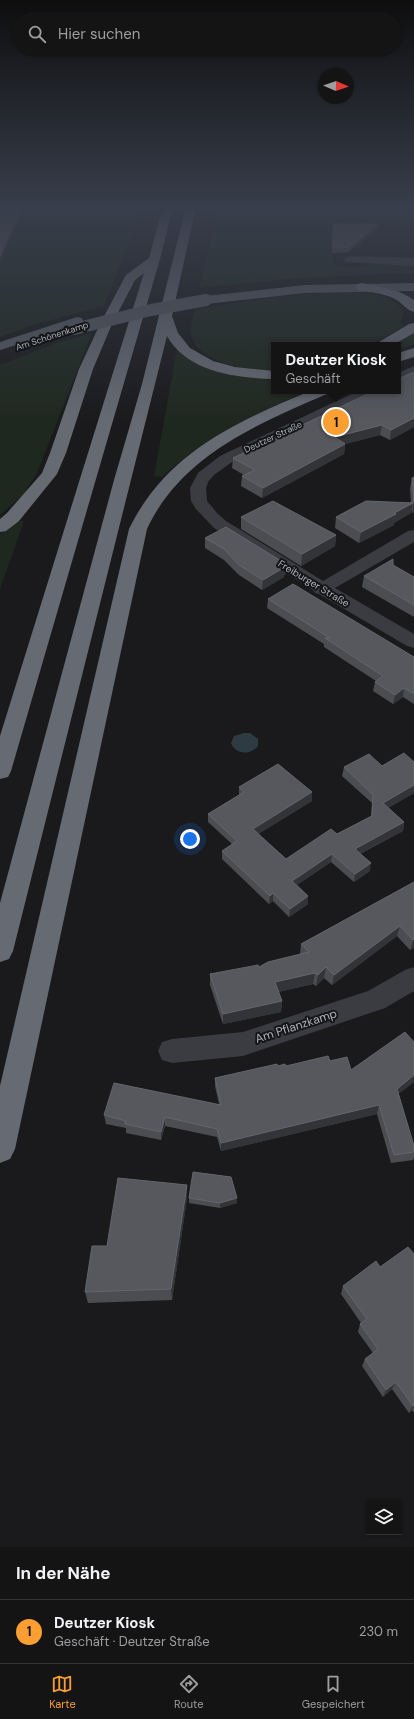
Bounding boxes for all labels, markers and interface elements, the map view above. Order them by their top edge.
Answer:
search box [12,12,402,56]
icon: search [26,23,48,45]
text: Hier suchen [58,24,140,44]
north arrow [318,68,354,104]
street label: Am Schönenkamp [14,318,90,353]
popup [271,342,401,394]
text: Deutzer Kiosk [285,350,387,370]
text: Geschäft [285,370,341,387]
pin: 1 [323,407,349,437]
street label: Deutzer Straße [242,418,304,456]
street label: Freiburger Straße [276,557,352,610]
your location [180,829,200,849]
street label: Am Pflanzkamp [253,1005,339,1047]
map controls [366,1499,402,1535]
button: layers [366,1499,402,1535]
text: In der Nähe [16,1562,111,1584]
text: Deutzer Kiosk [54,1613,155,1633]
text: 1 [27,1623,31,1640]
text: 230 m [359,1623,398,1640]
text: Geschäft · Deutzer Straße [54,1633,210,1650]
tab: Karte [49,1673,76,1711]
tab: Route [174,1673,203,1711]
tab: Gespeichert [302,1673,365,1711]

